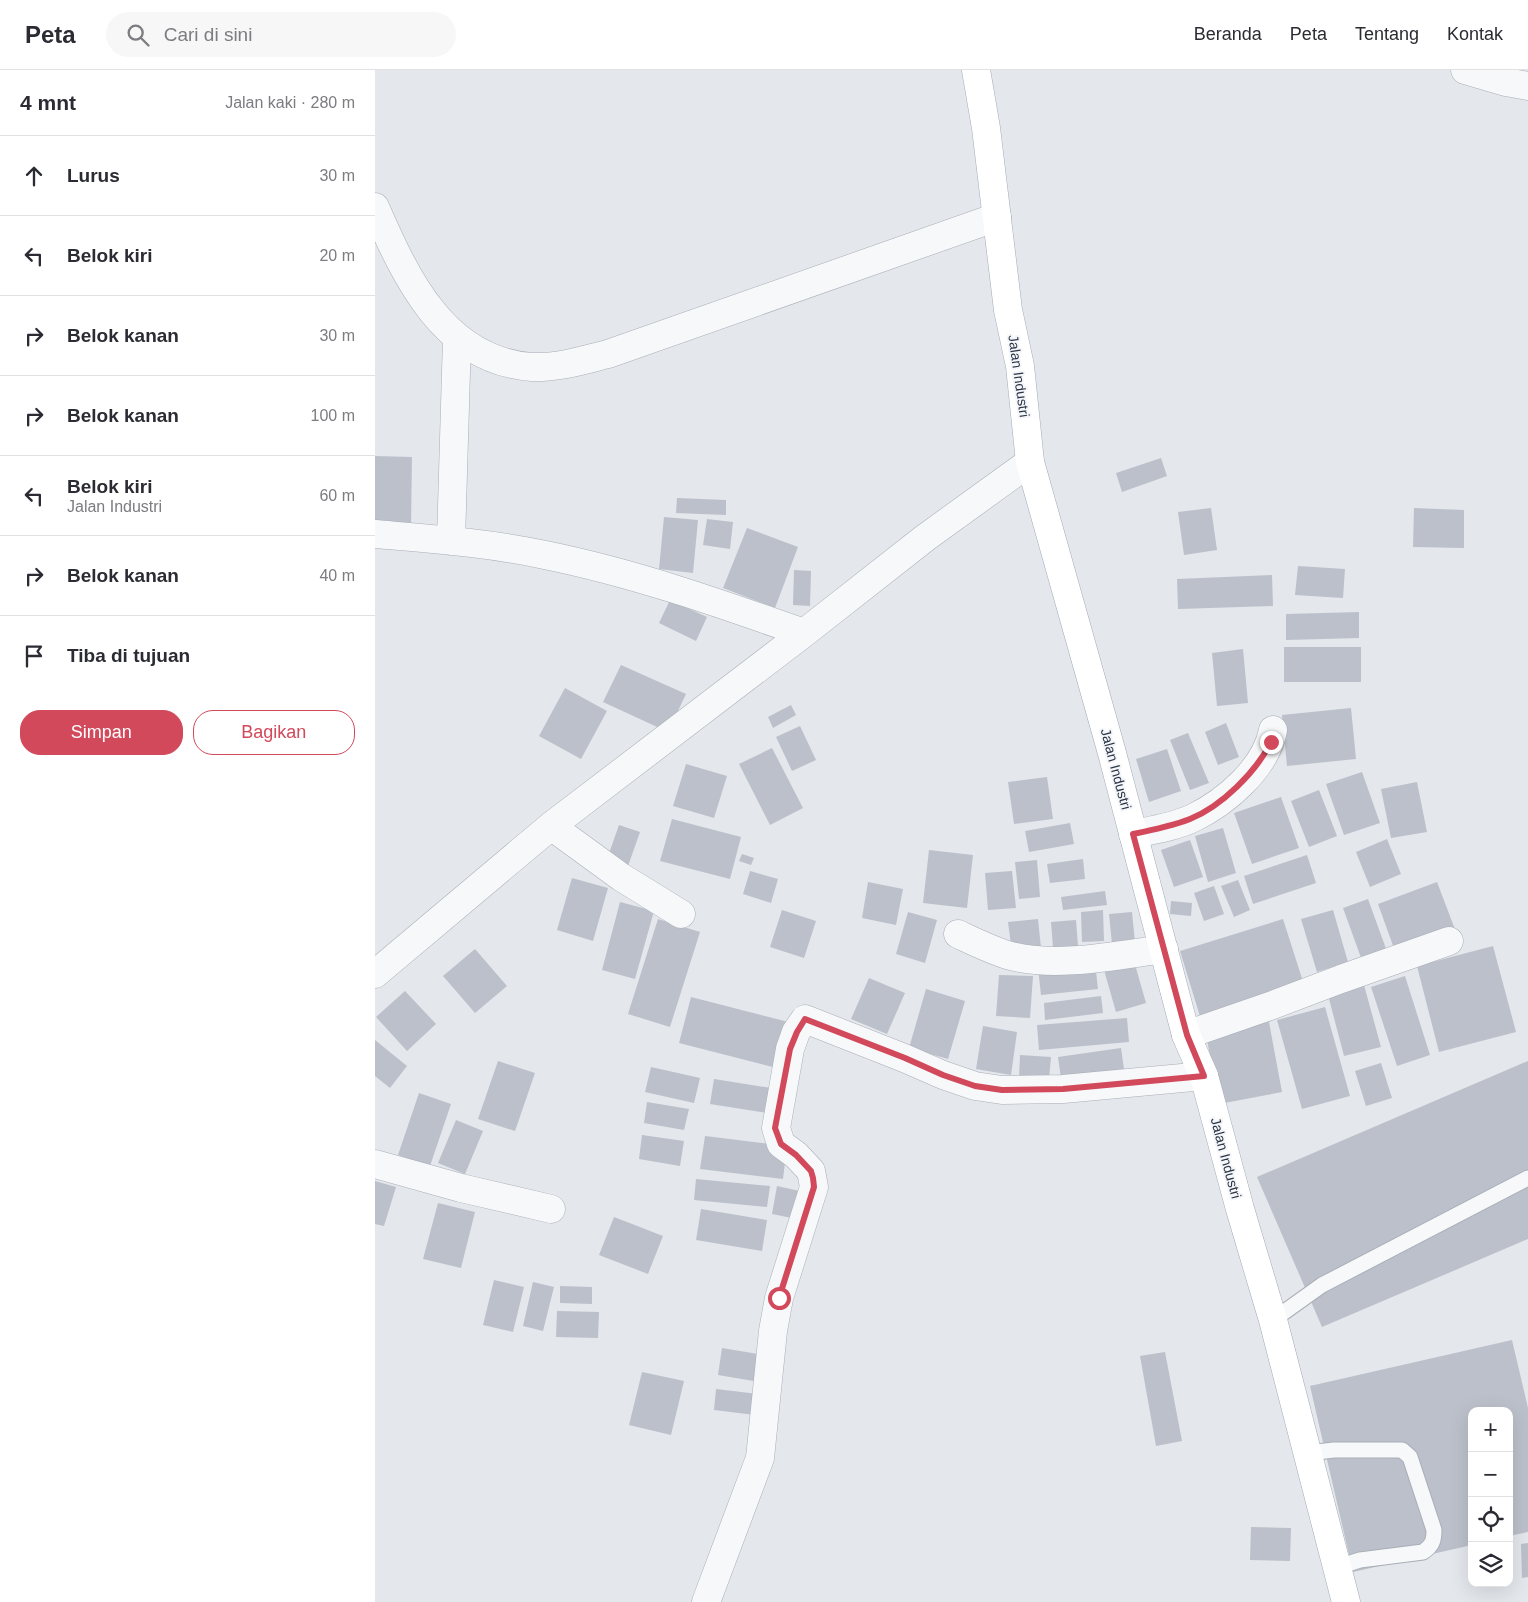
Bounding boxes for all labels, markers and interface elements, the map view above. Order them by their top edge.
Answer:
search box [106,12,456,57]
text: Peta [25,21,76,48]
icon: search [124,21,152,49]
text: Cari di sini [164,24,252,45]
text: Beranda [1194,24,1262,44]
text: Peta [1290,24,1327,44]
text: Tentang [1355,24,1419,44]
text: Kontak [1447,24,1503,44]
text: 4 mnt [20,91,76,114]
text: Jalan kaki · 280 m [225,94,355,111]
icon: ahead [20,162,48,190]
text: Lurus [67,165,120,186]
text: 30 m [319,167,355,184]
icon: left [20,242,48,270]
text: Belok kiri [67,245,153,266]
text: 20 m [319,247,355,264]
icon: right [20,322,48,350]
text: Belok kanan [67,325,179,346]
text: 30 m [319,327,355,344]
street label: Jalan Industri [1005,334,1033,418]
icon: right [20,402,48,430]
text: Belok kanan [67,405,179,426]
text: 100 m [311,407,355,424]
text: Belok kiri [67,476,153,497]
icon: left [20,482,48,510]
text: 60 m [319,487,355,504]
text: Jalan Industri [67,498,162,515]
icon: right [20,562,48,590]
text: Belok kanan [67,565,179,586]
text: 40 m [319,567,355,584]
icon: arrive [20,642,48,670]
text: Tiba di tujuan [67,645,190,666]
button: Simpan [20,710,183,755]
button: Bagikan [193,710,355,755]
street label: Jalan Industri [1097,727,1135,811]
route end [1260,731,1283,754]
street label: Jalan Industri [1207,1116,1245,1200]
route start [768,1287,791,1310]
map controls [1468,1407,1513,1587]
button: + [1468,1407,1513,1452]
button: − [1468,1452,1513,1497]
button: locate [1468,1497,1513,1542]
button: layers [1468,1542,1513,1587]

